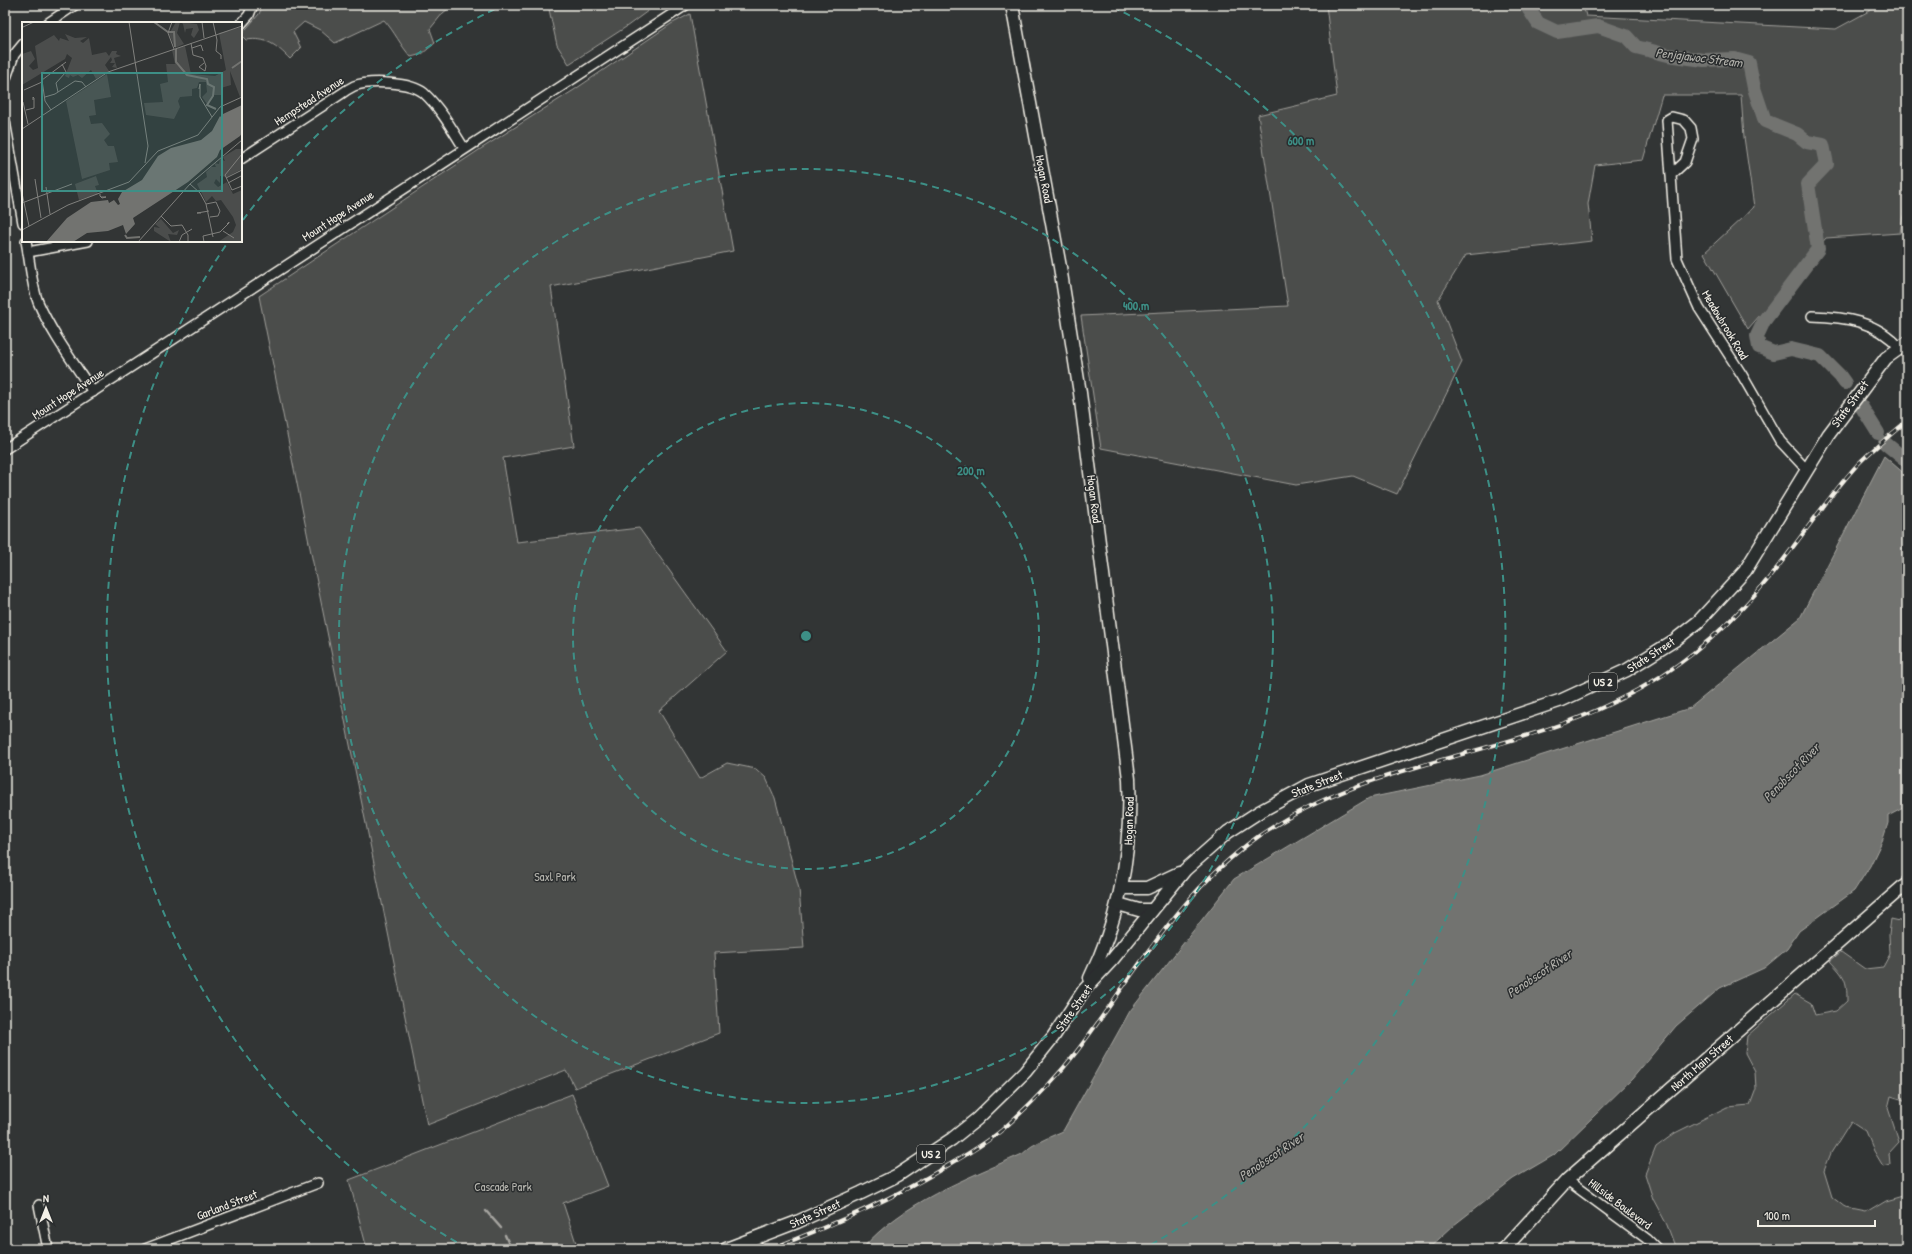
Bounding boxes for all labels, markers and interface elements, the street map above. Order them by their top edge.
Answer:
inset map [22,22,242,242]
water label: Penjajawoc Stream [1655,43,1745,71]
street label: Hempstead Avenue [271,72,347,129]
text: 600 m [1288,132,1314,149]
street label: Hogan Road [1032,154,1058,205]
street label: Mount Hope Avenue [298,186,377,245]
street label: Meadowbrook Road [1698,287,1753,363]
text: 400 m [1123,297,1149,314]
street label: Mount Hope Avenue [28,364,107,423]
street label: State Street [1827,376,1873,431]
text: 200 m [957,462,985,479]
street label: Hogan Road [1083,474,1106,524]
centre of rings [799,629,813,643]
street label: State Street [1623,632,1679,676]
road number: US 2 [1589,673,1617,691]
water label: Penobscot River [1759,737,1825,805]
street label: State Street [1289,765,1346,802]
street label: Hogan Road [1119,796,1138,845]
park label: Saxl Park [534,868,576,885]
water label: Penobscot River [1503,943,1577,1001]
street label: State Street [1051,980,1097,1035]
street label: North Main Street [1667,1030,1737,1095]
water label: Penobscot River [1235,1126,1309,1184]
road number: US 2 [917,1145,945,1163]
street label: Hillside Boulevard [1585,1174,1656,1233]
park label: Cascade Park [474,1178,532,1195]
street label: Garland Street [194,1185,260,1224]
north arrow [26,1188,66,1228]
text: N [43,1191,49,1205]
street label: State Street [787,1194,844,1232]
scale bar [1758,1202,1875,1228]
text: 100 m [1764,1207,1790,1224]

